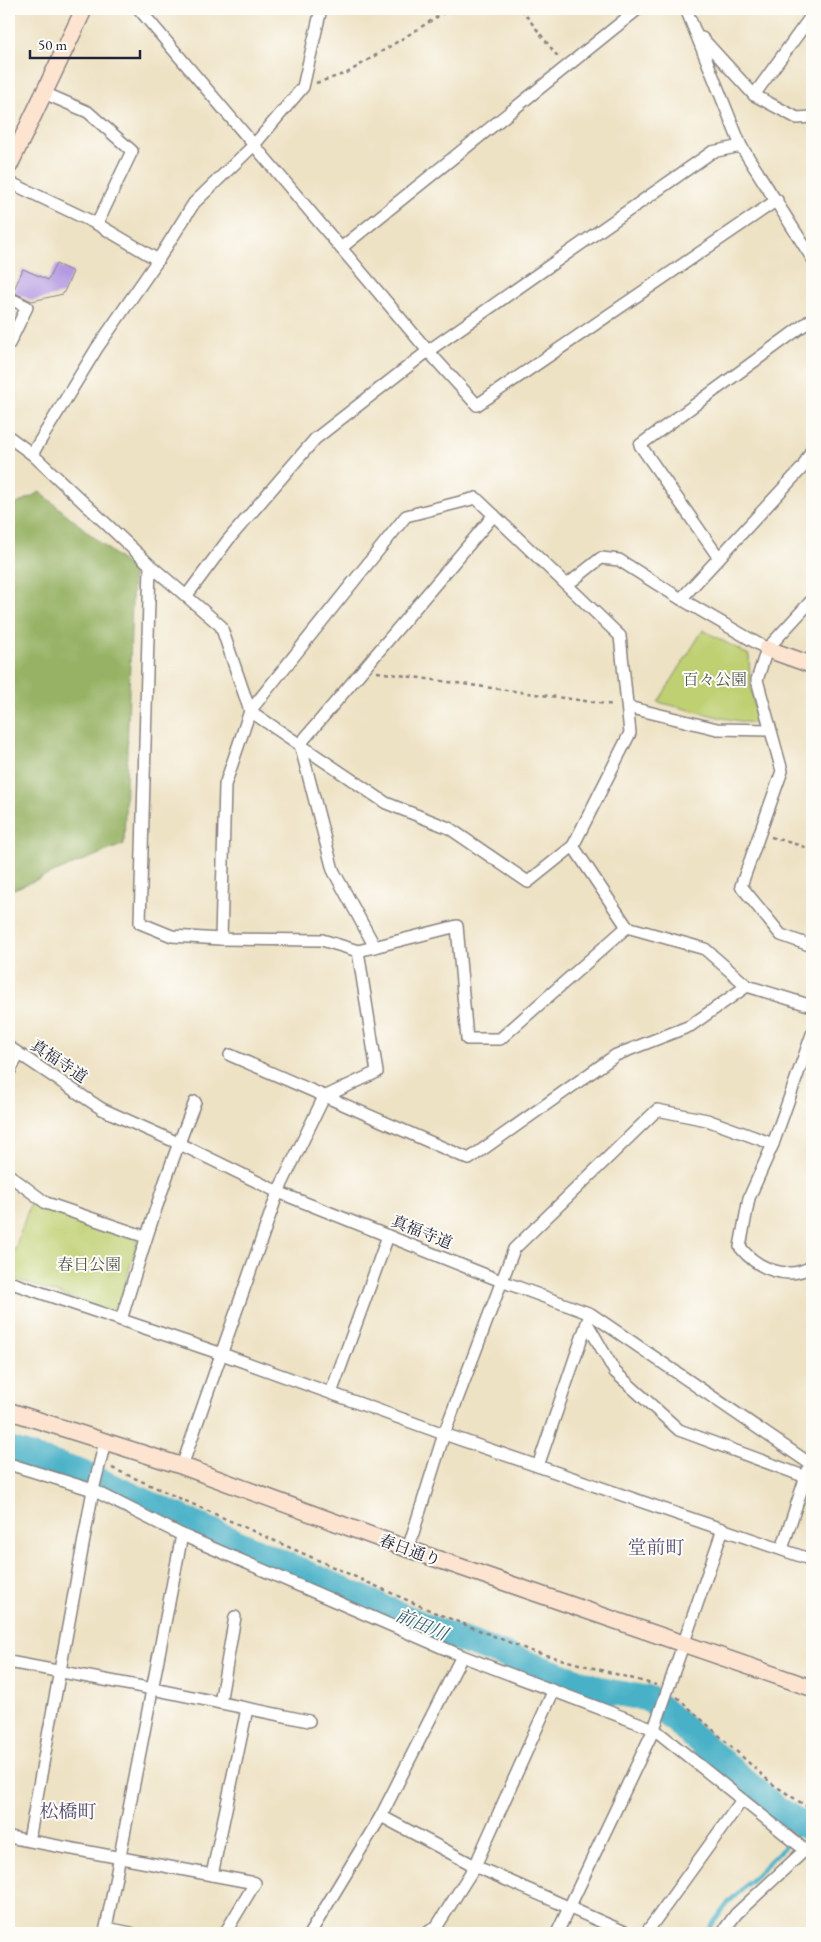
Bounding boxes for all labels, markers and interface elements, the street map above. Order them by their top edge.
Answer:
scale bar [30,28,140,60]
text: 50 m [38,35,67,54]
park label: 百々公園 [683,669,747,690]
street label: 真福寺道 [27,1034,91,1088]
street label: 真福寺道 [388,1210,456,1254]
park label: 春日公園 [57,1254,121,1275]
street label: 春日通り [376,1529,444,1571]
district label: 堂前町 [627,1535,685,1560]
water label: 前田川 [393,1603,453,1646]
district label: 松橋町 [39,1799,97,1824]

